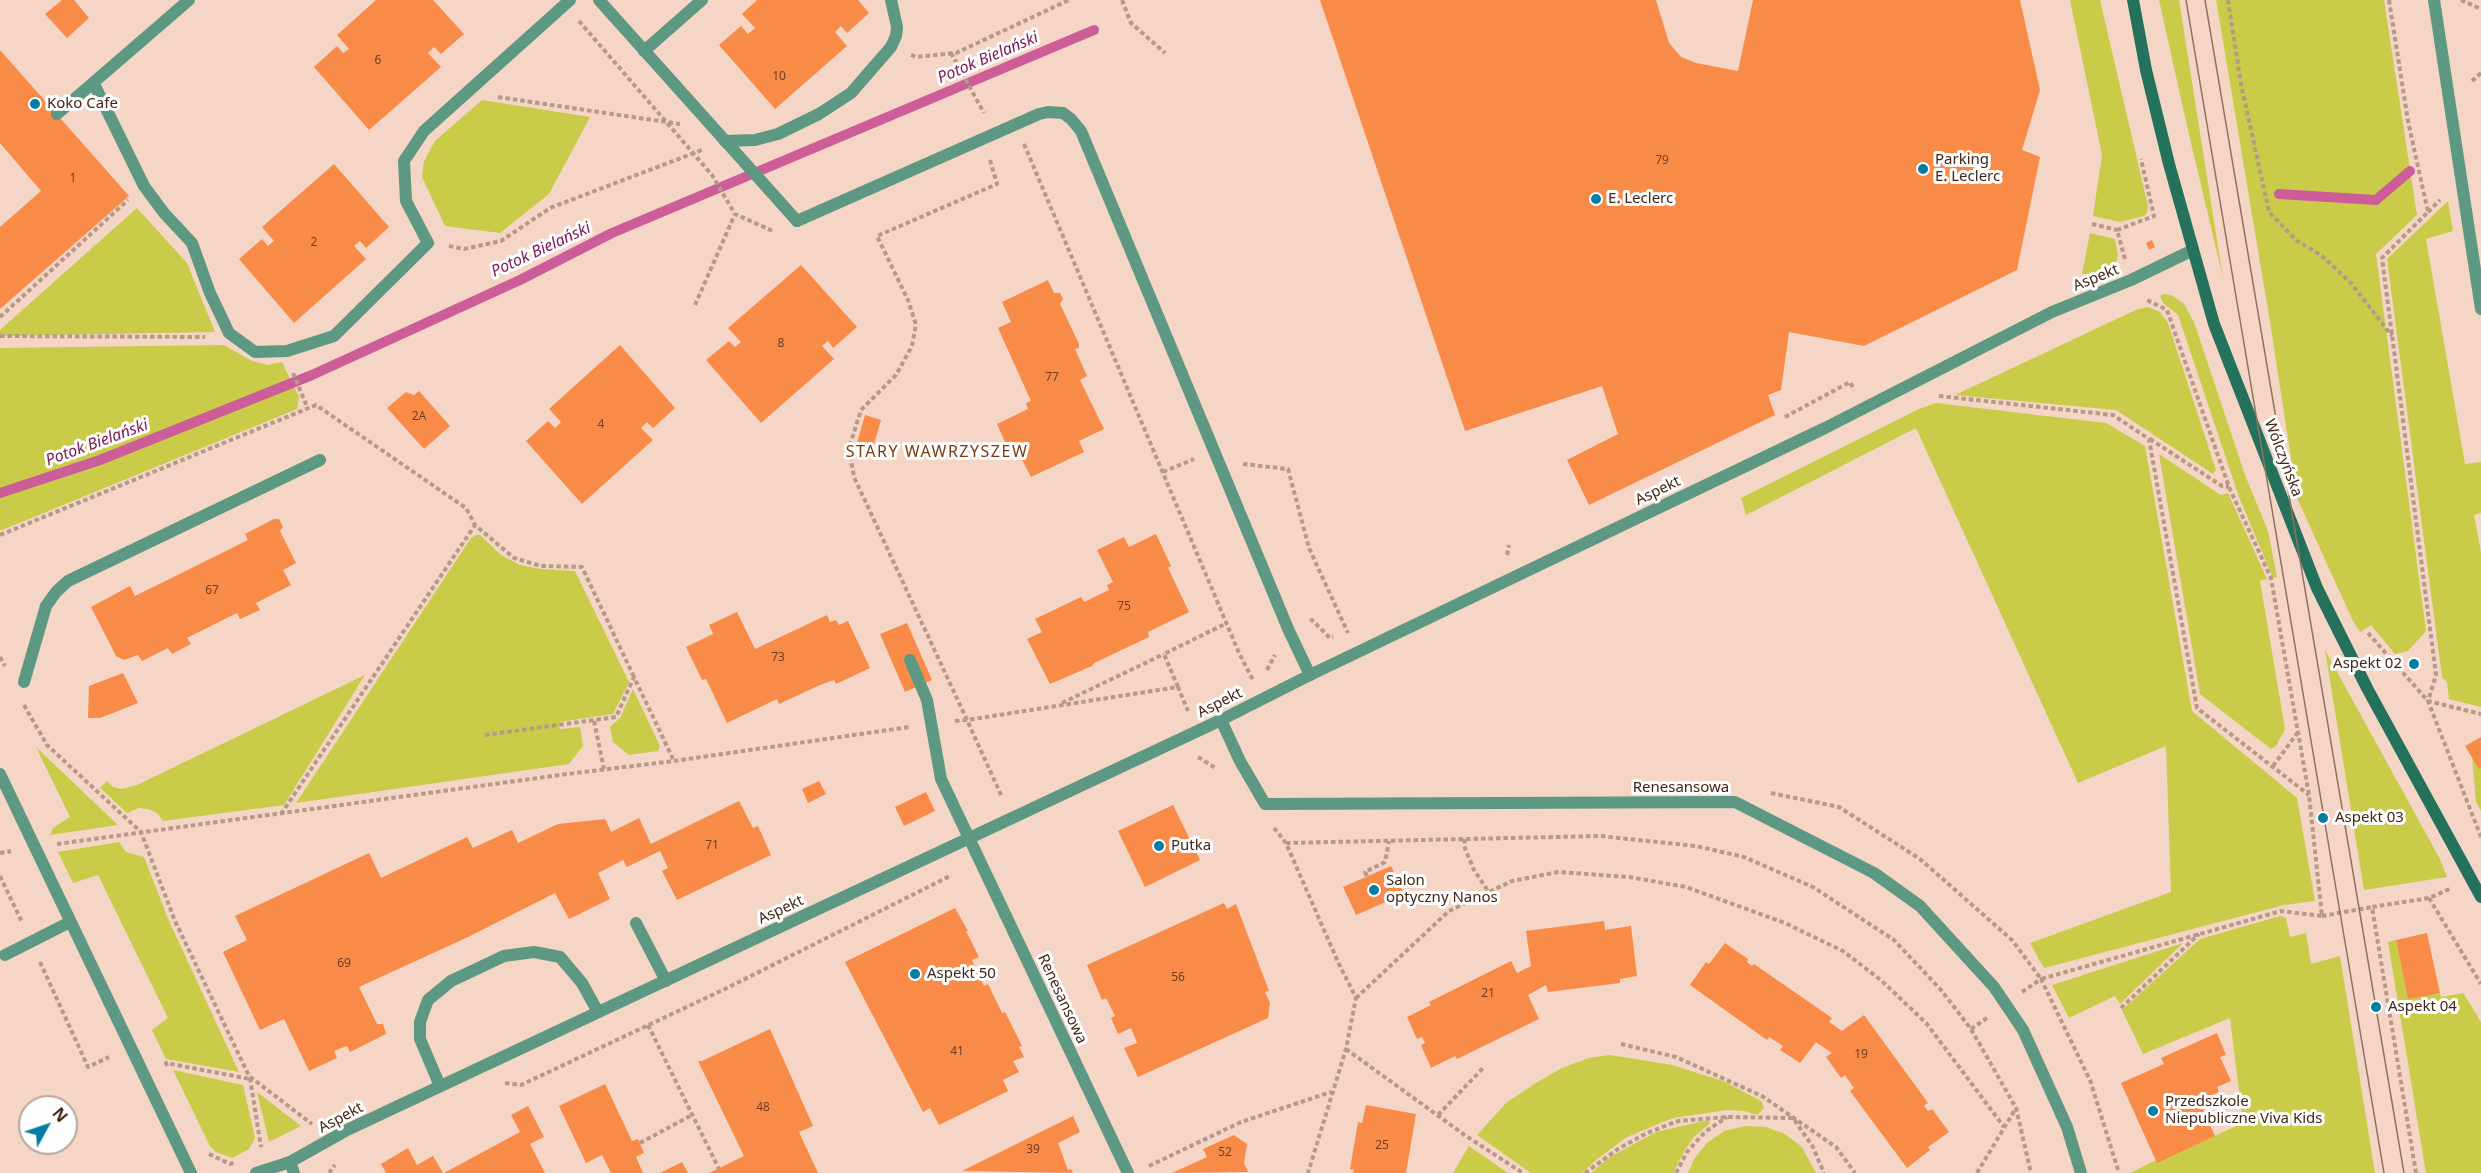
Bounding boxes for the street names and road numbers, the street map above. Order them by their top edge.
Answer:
street label: Aspekt [2070,261,2122,295]
street label: Wólczyńska [2260,417,2306,499]
street label: Aspekt [1633,472,1683,510]
street label: Aspekt [1195,684,1245,722]
street label: Renesansowa [1633,779,1729,797]
street label: Aspekt [755,892,807,928]
street label: Renesansowa [1033,951,1091,1047]
street label: Aspekt [316,1099,366,1137]

